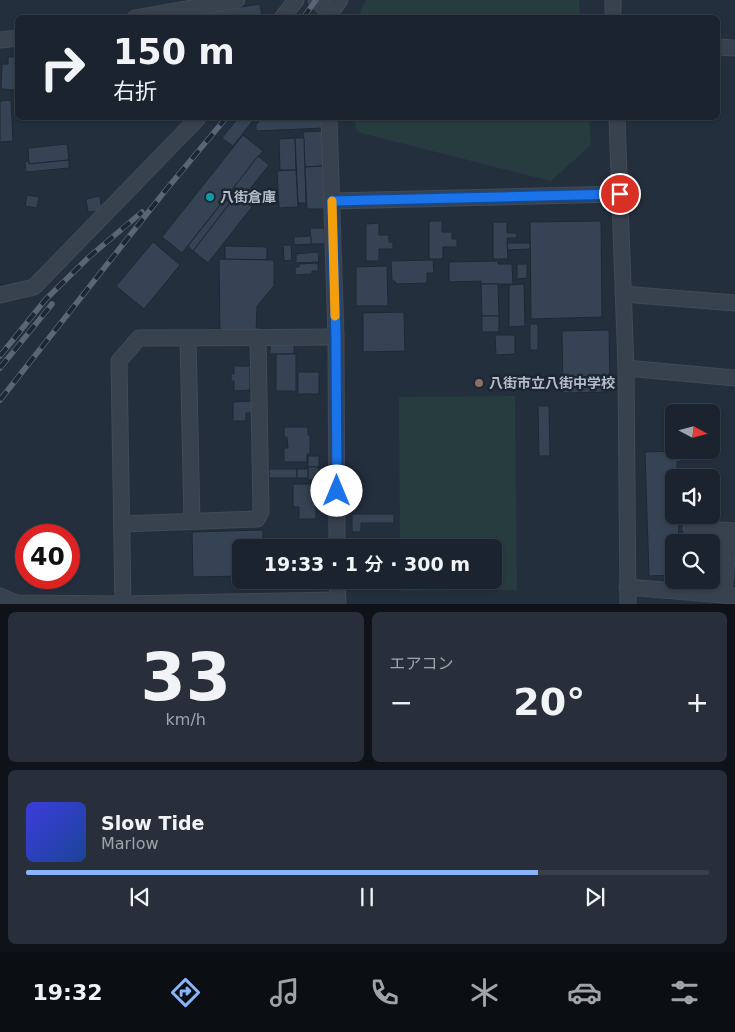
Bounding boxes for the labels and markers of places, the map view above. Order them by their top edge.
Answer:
pin [599,173,641,215]
place label: 八街倉庫 [220,189,276,205]
marker: 八街倉庫 [204,191,216,203]
place label: 八街市立八街中学校 [489,375,615,391]
marker: 八街市立八街中学校 [473,377,485,389]

